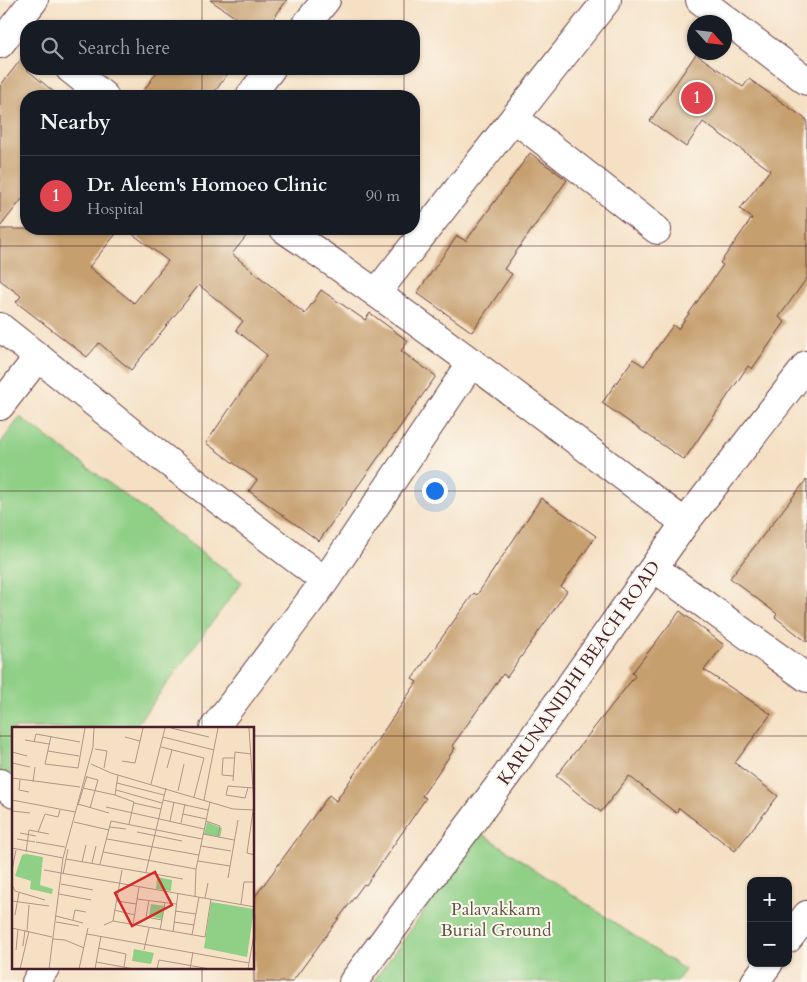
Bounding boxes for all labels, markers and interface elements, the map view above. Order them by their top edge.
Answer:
north arrow [687,15,732,60]
search box [20,20,420,75]
icon: search [38,34,66,62]
text: Search here [78,35,170,61]
pin: 1 [681,79,713,117]
text: Nearby [40,108,111,137]
text: Dr. Aleem's Homoeo Clinic [87,172,327,198]
text: 1 [52,185,60,207]
text: 90 m [366,185,400,207]
text: Hospital [87,198,143,220]
your location [422,478,448,504]
street label: KARUNANIDHI BEACH ROAD [492,556,666,790]
inset map [12,727,255,970]
map controls [747,877,792,967]
button: + [747,877,792,922]
park label: Palavakkam Burial Ground [440,897,552,943]
button: − [747,922,792,967]

